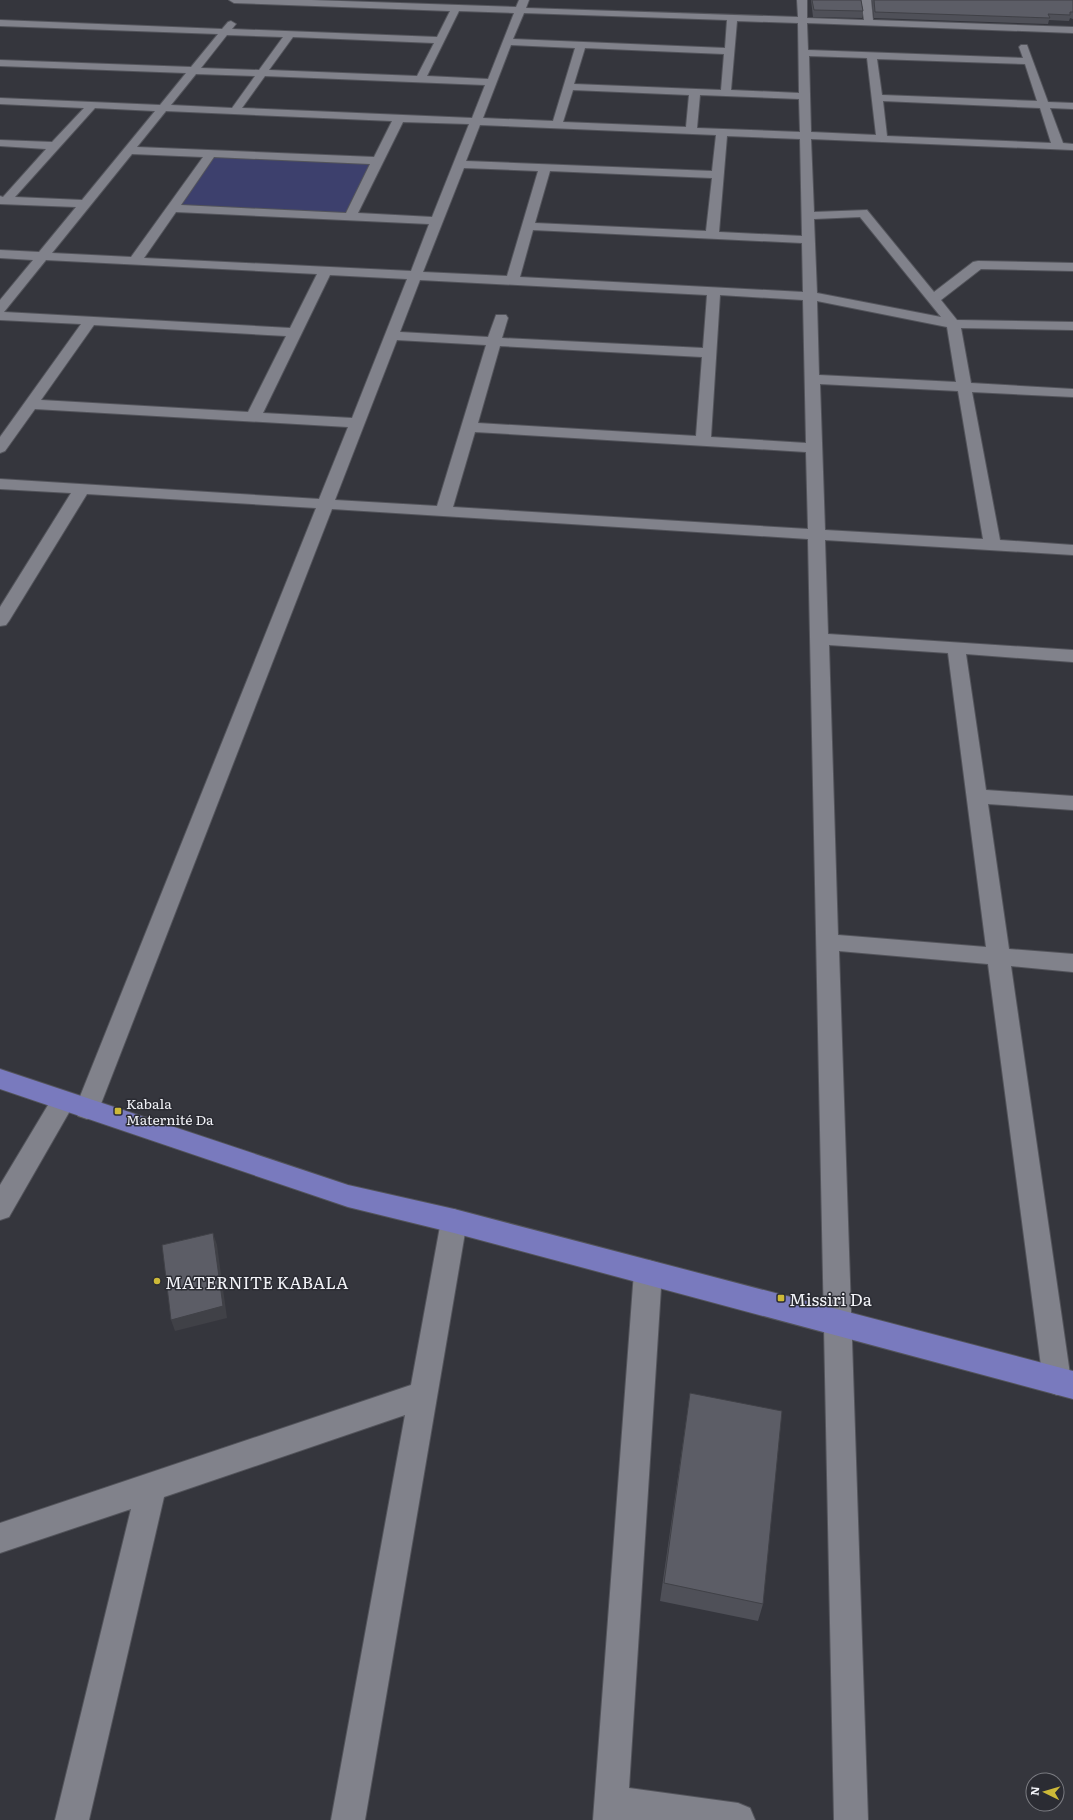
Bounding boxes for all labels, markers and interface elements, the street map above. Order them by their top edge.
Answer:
place label: Kabala Maternité Da [126,1093,214,1129]
marker: Kabala Maternité Da [113,1106,123,1116]
place label: MATERNITE KABALA [165,1269,349,1294]
marker: MATERNITE KABALA [152,1276,162,1286]
place label: Missiri Da [789,1286,873,1311]
marker: Missiri Da [776,1293,786,1303]
north arrow [1025,1772,1065,1812]
text: N [1026,1786,1042,1796]

